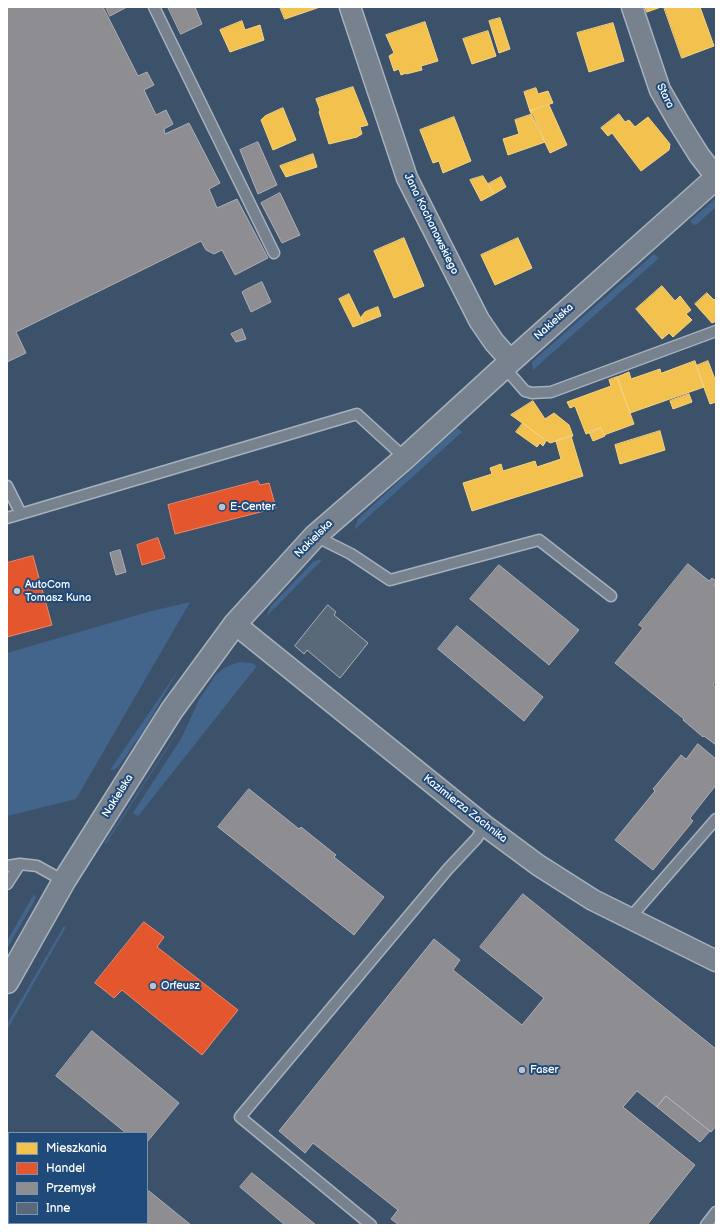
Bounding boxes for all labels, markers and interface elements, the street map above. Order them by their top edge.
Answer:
street label: Stara [653,81,677,111]
street label: Jana Kochanowskiego [401,171,461,277]
street label: Nakielska [532,301,576,343]
place label: E-Center [230,500,275,514]
marker: E-Center [217,502,227,512]
street label: Nakielska [292,517,336,561]
place label: AutoCom Tomasz Kuna [25,578,91,604]
marker: AutoCom Tomasz Kuna [12,586,22,596]
street label: Nakielska [100,772,136,820]
street label: Kazimierza Zachnika [420,772,510,846]
place label: Orfeusz [161,979,200,993]
marker: Orfeusz [148,981,158,991]
place label: Faser [530,1063,558,1077]
marker: Faser [517,1065,527,1075]
legend [8,1132,148,1224]
text: Mieszkania [46,1141,107,1156]
text: Handel [46,1161,85,1176]
text: Przemysł [46,1181,96,1196]
text: Inne [46,1201,70,1216]

